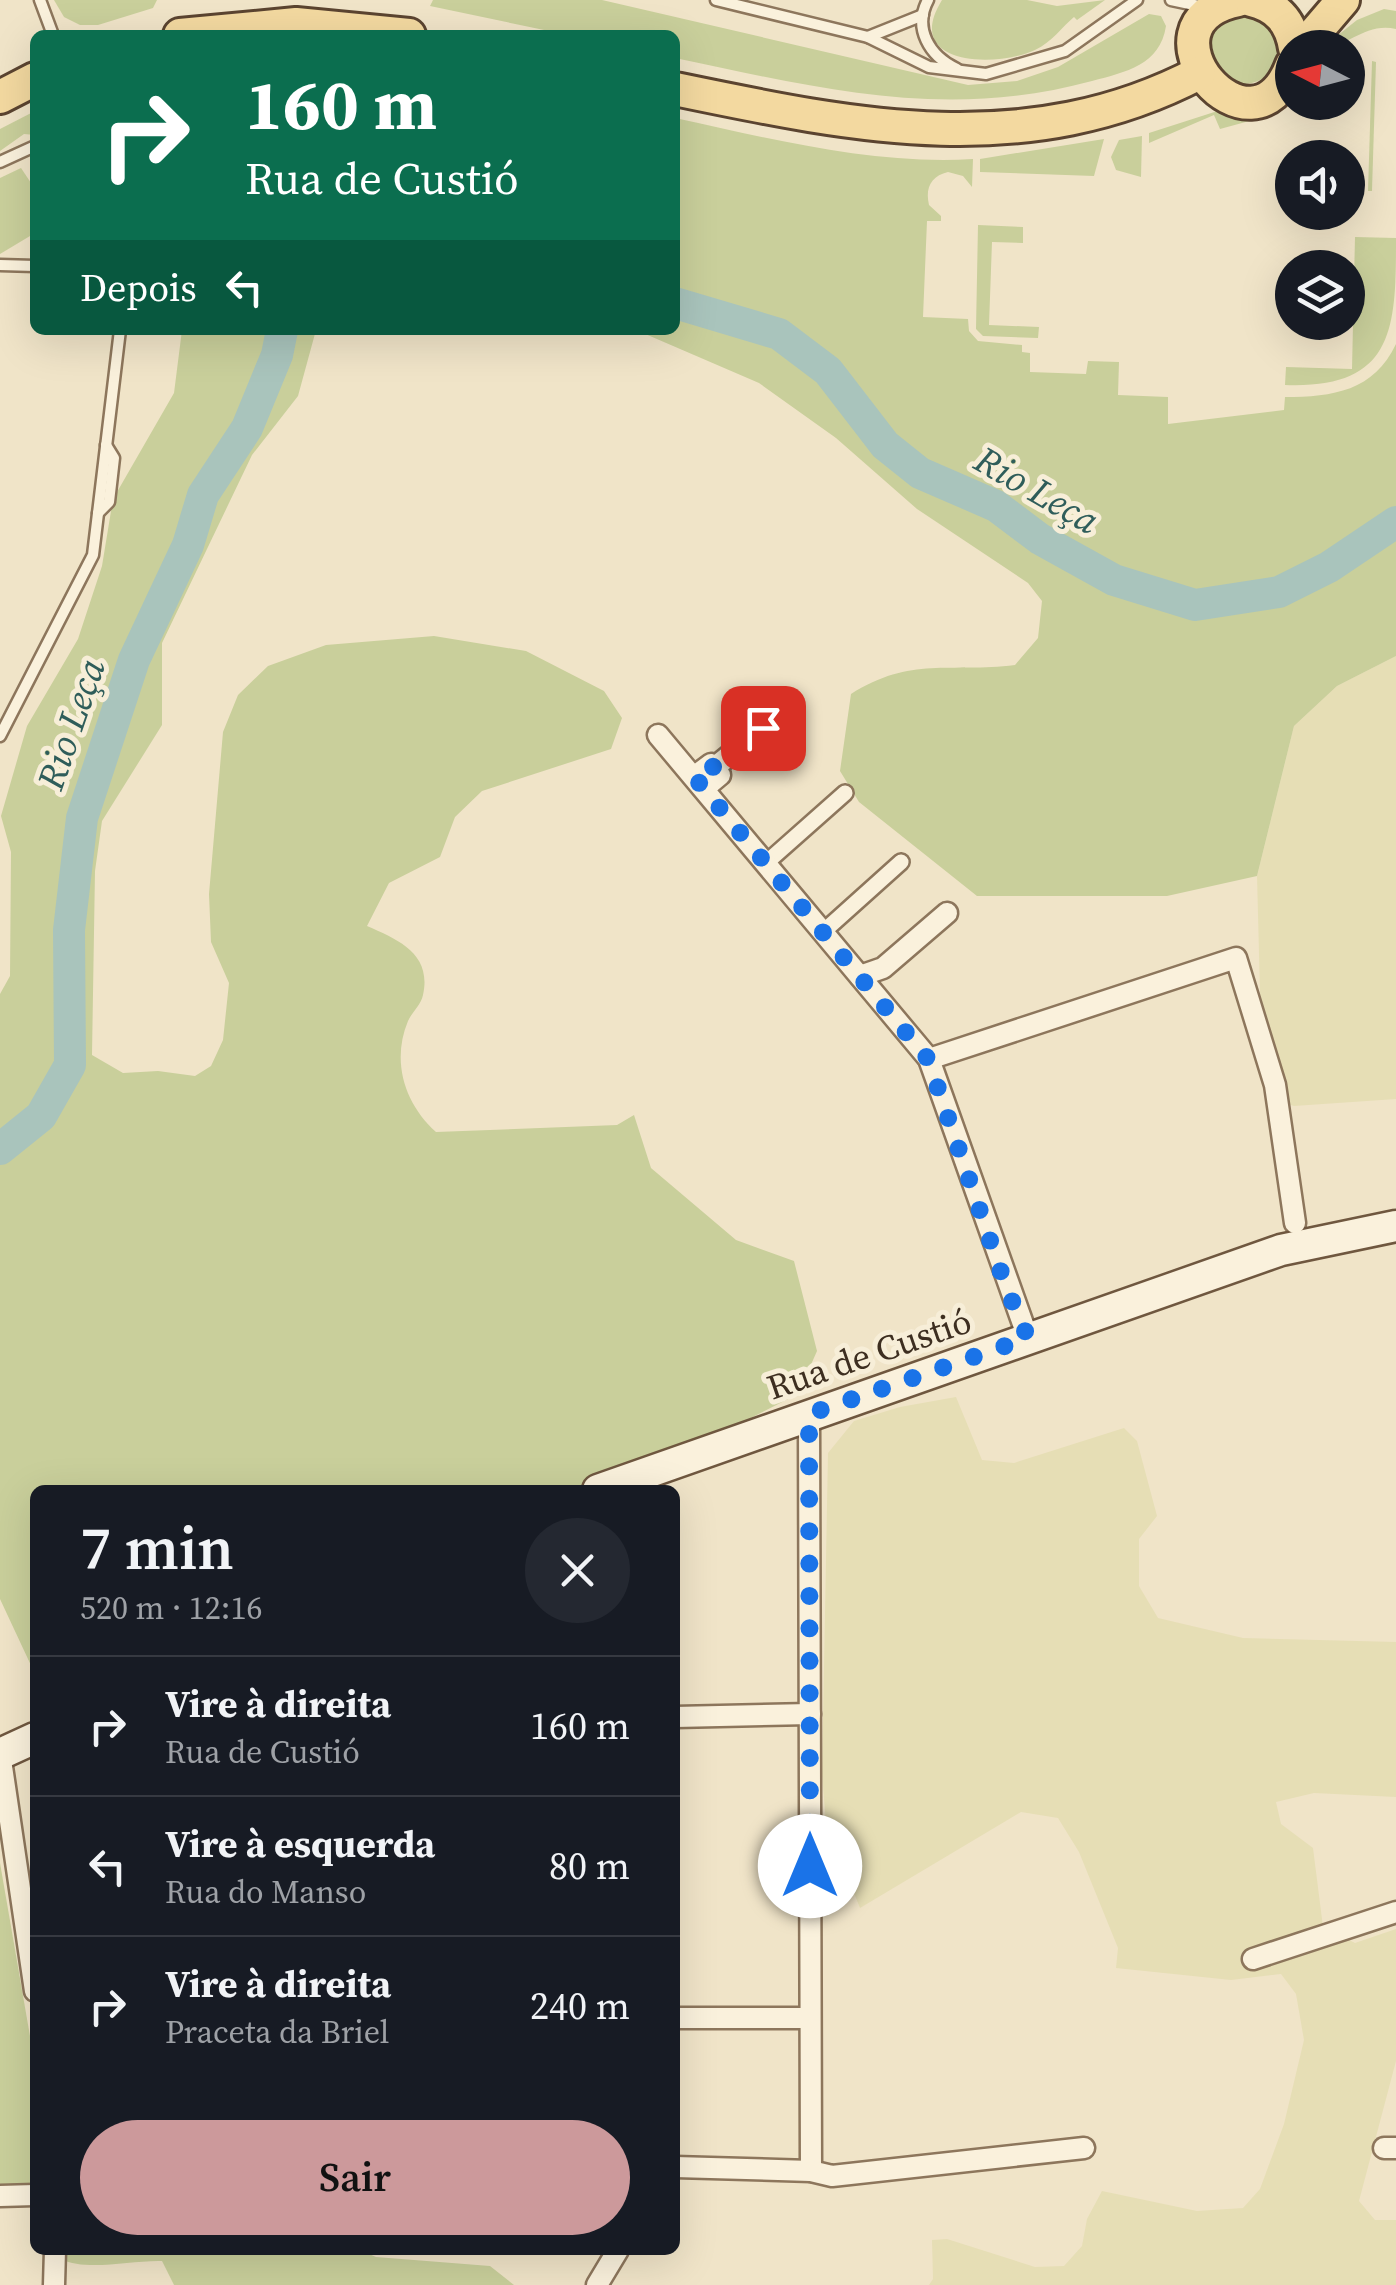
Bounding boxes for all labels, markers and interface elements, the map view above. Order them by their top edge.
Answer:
north arrow [1275,30,1365,120]
map controls [1275,30,1365,340]
text: 160 m [245,56,437,152]
icon: right [80,70,210,200]
button: sound [1275,140,1365,230]
text: Rua de Custió [245,147,519,209]
button: layers [1275,250,1365,340]
icon: left [217,260,272,315]
text: Depois [80,262,197,314]
water label: Rio Leça [964,433,1109,546]
water label: Rio Leça [24,651,118,797]
pin [721,686,806,771]
icon: arrive [736,701,791,756]
street label: Rua de Custió [760,1297,978,1411]
text: 7 min [80,1507,234,1589]
button: close [525,1518,630,1623]
text: 520 m · 12:16 [80,1586,262,1630]
text: Vire à direita [165,1678,391,1730]
icon: right [80,1699,135,1754]
text: 160 m [530,1700,630,1752]
text: Rua de Custió [165,1730,360,1774]
position arrow [758,1814,862,1918]
text: Vire à esquerda [165,1818,435,1870]
icon: left [80,1839,135,1894]
text: 80 m [549,1840,630,1892]
text: Rua do Manso [165,1870,366,1914]
text: Vire à direita [165,1958,391,2010]
icon: right [80,1979,135,2034]
text: 240 m [530,1980,630,2032]
text: Praceta da Briel [165,2010,389,2054]
button: Sair [80,2120,630,2235]

